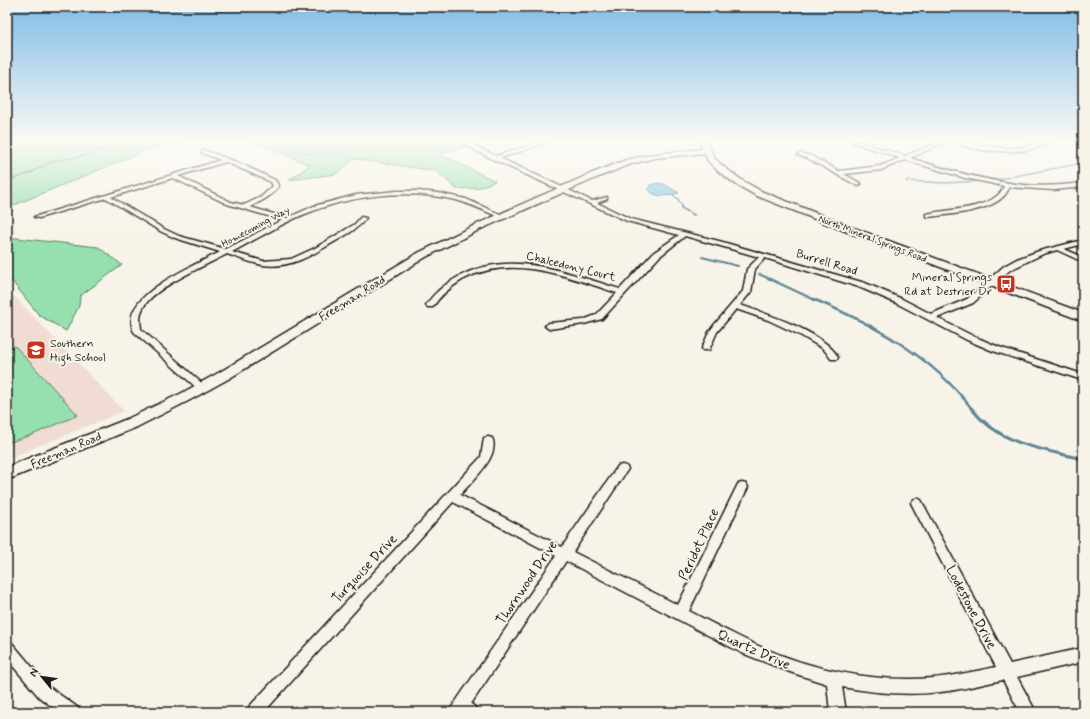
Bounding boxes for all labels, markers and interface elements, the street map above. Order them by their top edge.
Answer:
street label: Homecoming Way [219,204,293,252]
street label: North Mineral Springs Road [816,213,929,267]
street label: Burrell Road [794,246,859,280]
street label: Chalcedony Court [524,248,617,286]
place label: Mineral Springs Rd at Destrier Dr [904,270,993,300]
street label: Freeman Road [316,272,389,326]
bus stop icon: Mineral Springs Rd at Destrier Dr [995,273,1017,295]
place label: Southern High School [50,336,106,367]
school or university icon: Southern High School [25,339,47,361]
street label: Freeman Road [28,429,104,473]
street label: Peridot Place [674,506,723,583]
street label: Turquoise Drive [328,530,401,607]
street label: Thornwood Drive [492,537,562,628]
street label: Lodestone Drive [942,562,1001,653]
street label: Quartz Drive [714,626,793,674]
north arrow [22,657,62,697]
text: N [26,666,42,679]

